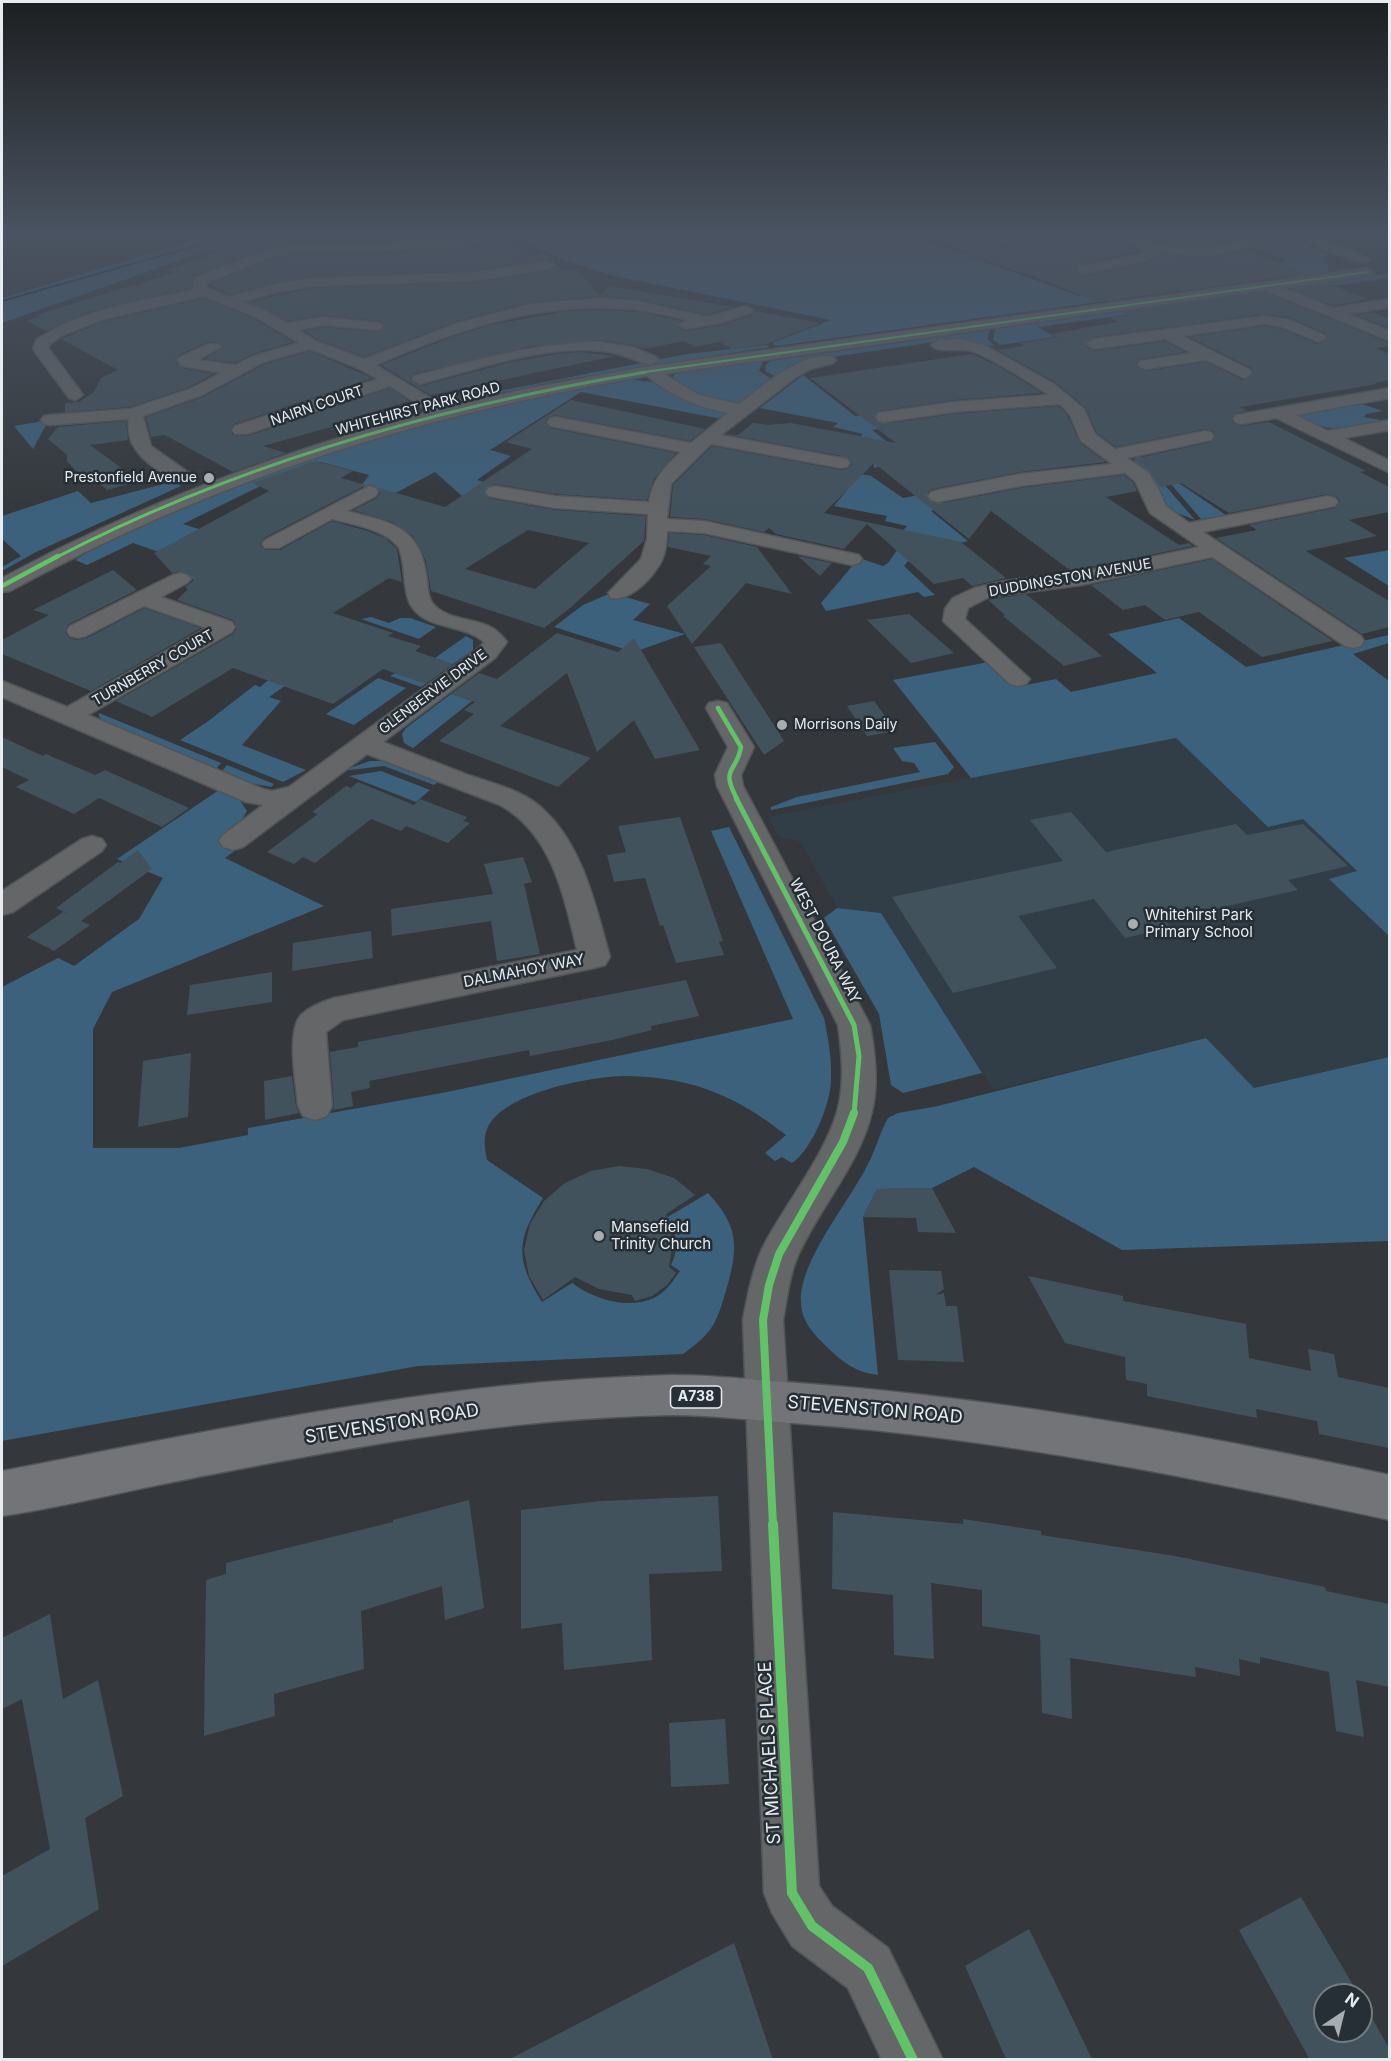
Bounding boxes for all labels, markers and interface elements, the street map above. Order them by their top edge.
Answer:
street label: WHITEHIRST PARK ROAD [334,379,502,439]
street label: NAIRN COURT [268,382,366,430]
place label: Prestonfield Avenue [65,470,197,486]
marker: Prestonfield Avenue [202,471,216,485]
street label: DUDDINGSTON AVENUE [988,555,1152,601]
street label: TURNBERRY COURT [89,626,217,710]
street label: GLENBERVIE DRIVE [376,646,490,738]
place label: Morrisons Daily [794,717,897,733]
marker: Morrisons Daily [775,718,789,732]
street label: WEST DOURA WAY [786,875,864,1007]
place label: Whitehirst Park Primary School [1145,906,1253,941]
marker: Whitehirst Park Primary School [1126,917,1140,931]
street label: DALMAHOY WAY [462,950,586,992]
place label: Mansefield Trinity Church [611,1218,711,1253]
marker: Mansefield Trinity Church [592,1229,606,1243]
road number: A738 [670,1386,722,1408]
street label: STEVENSTON ROAD [786,1392,964,1428]
street label: STEVENSTON ROAD [303,1400,481,1448]
street label: ST MICHAELS PLACE [754,1661,786,1845]
north arrow [1313,1983,1373,2043]
text: N [1341,1988,1363,2012]

